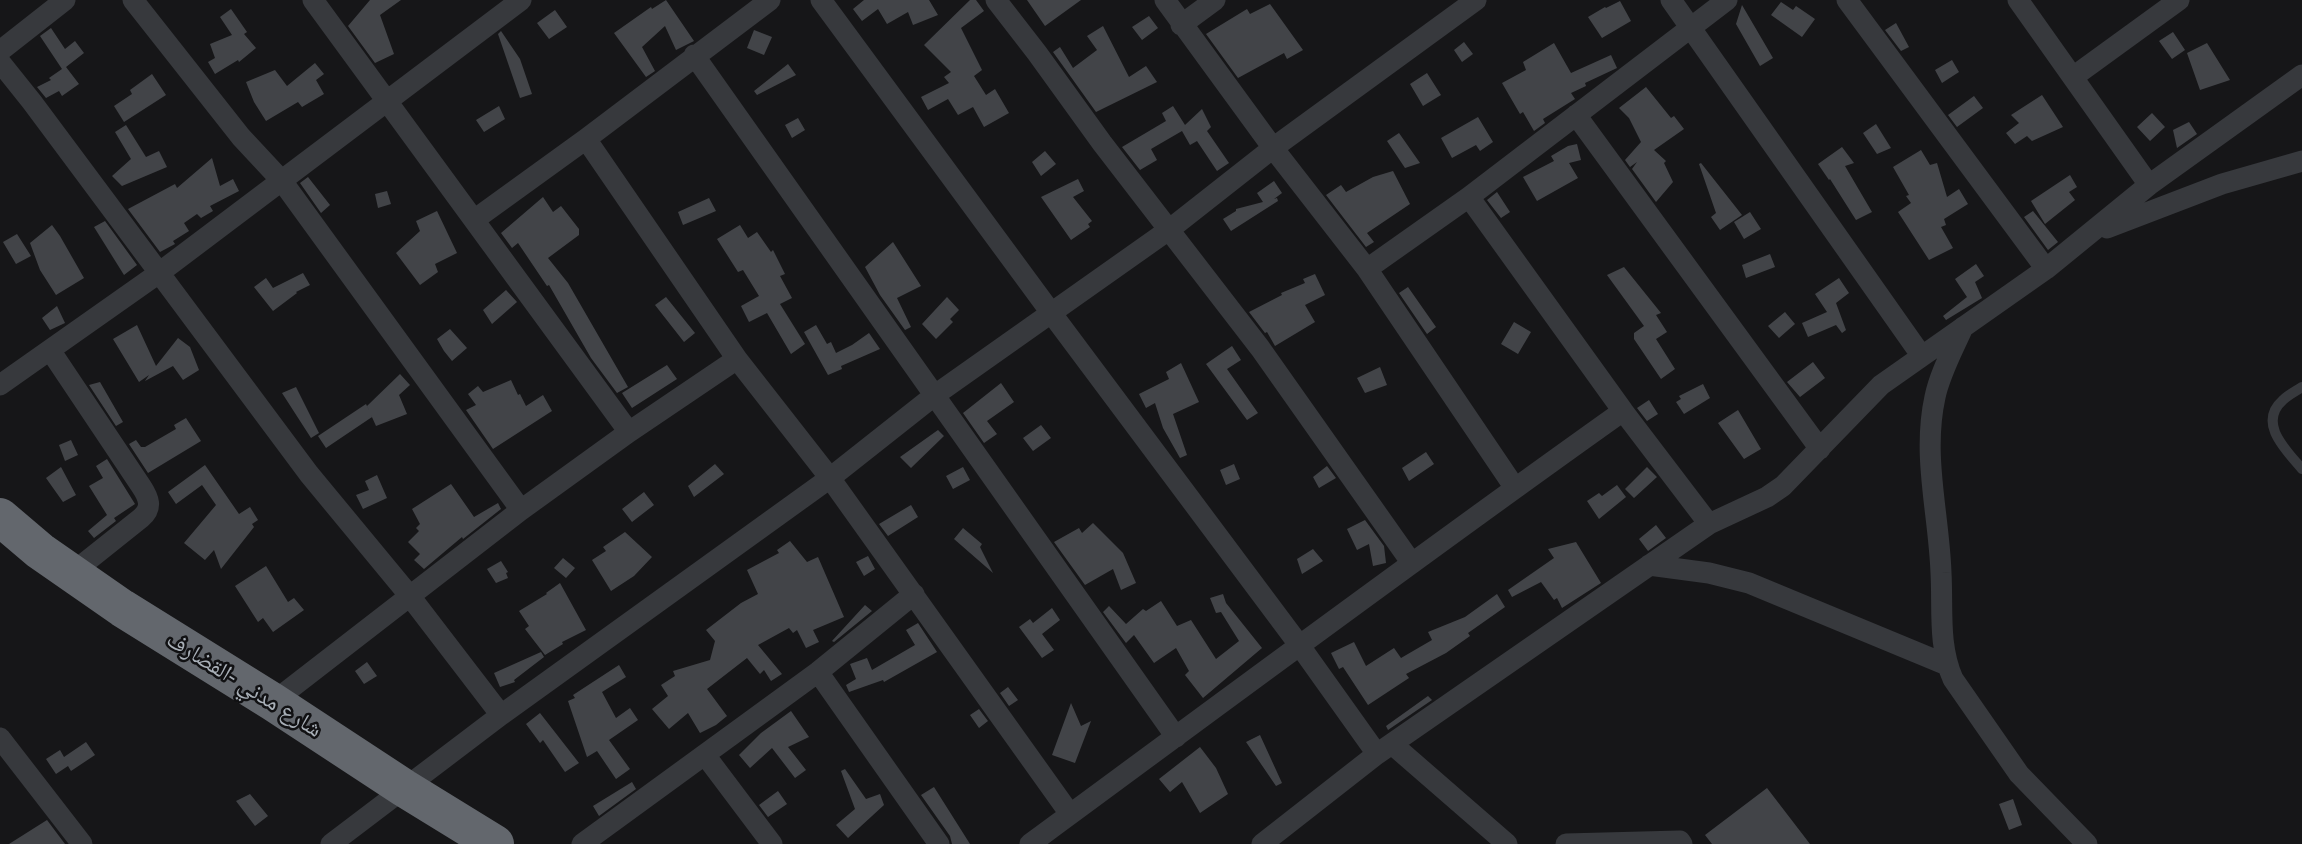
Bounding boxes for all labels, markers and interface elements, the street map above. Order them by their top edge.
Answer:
street label: شارع مدني -القضارف [161,626,327,744]

